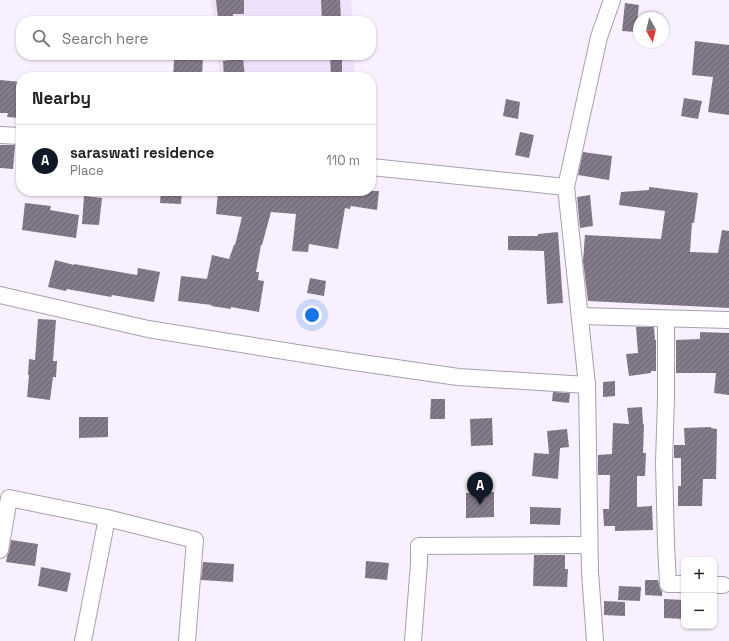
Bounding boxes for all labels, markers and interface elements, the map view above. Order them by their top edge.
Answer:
north arrow [633,12,669,48]
search box [16,16,376,60]
icon: search [30,27,52,49]
text: Search here [62,29,148,48]
text: Nearby [32,87,91,109]
text: saraswati residence [70,143,214,162]
text: A [41,152,49,169]
text: 110 m [326,152,360,169]
text: Place [70,162,104,179]
your location [302,305,322,325]
pin: A [467,472,493,505]
map controls [681,557,717,629]
button: + [681,557,717,593]
button: − [681,593,717,629]

